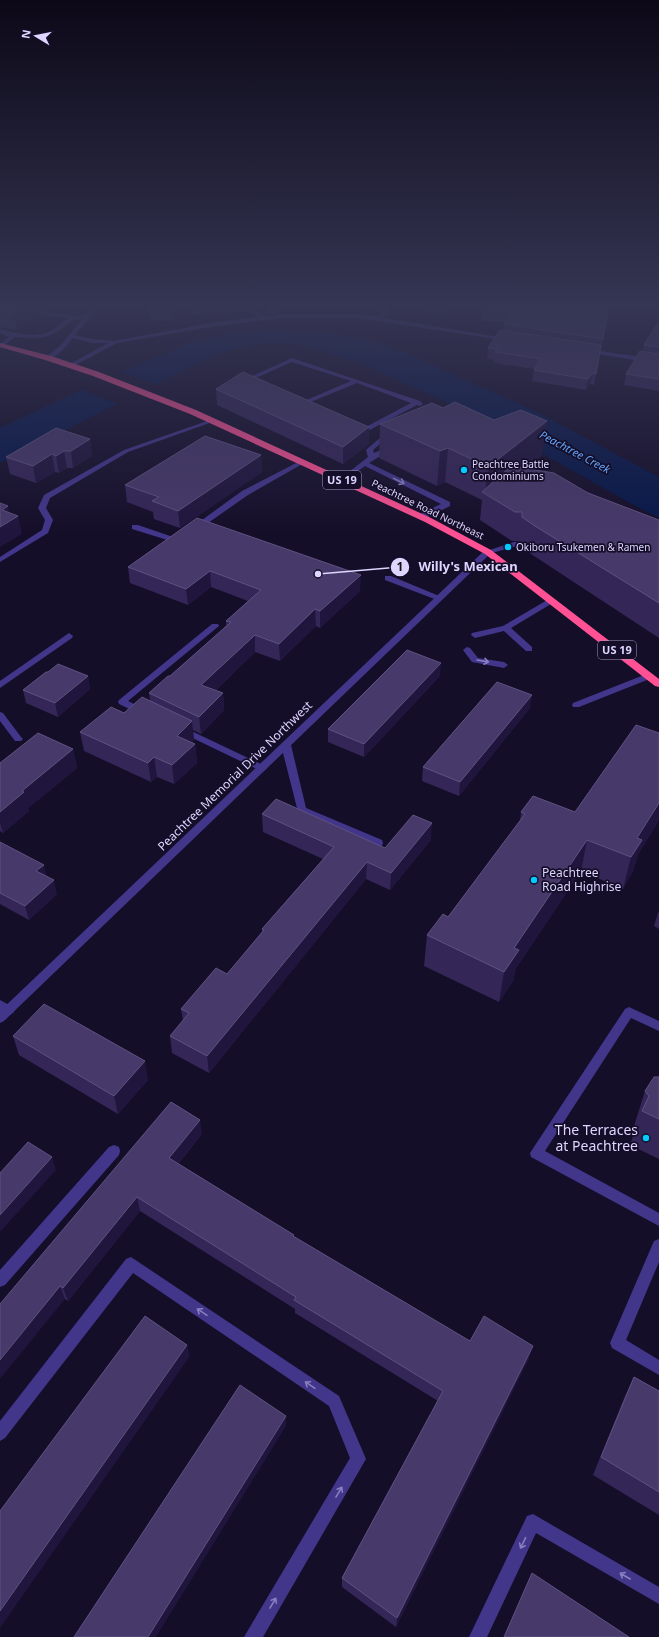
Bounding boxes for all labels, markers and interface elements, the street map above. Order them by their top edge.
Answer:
north arrow [16,16,56,56]
text: N [17,28,34,40]
water label: Peachtree Creek [537,427,614,477]
place label: Peachtree Battle Condominiums [472,457,550,483]
marker: Peachtree Battle Condominiums [459,465,469,475]
road number: US 19 [323,471,361,489]
street label: Peachtree Road Northeast [369,476,487,543]
one-way arrow [393,478,405,485]
place label: Okiboru Tsukemen & Ramen [516,540,650,554]
marker: Okiboru Tsukemen & Ramen [503,542,513,552]
callout: Willy's Mexican [390,554,525,579]
text: Willy's Mexican [418,557,518,575]
text: 1 [397,558,403,575]
road number: US 19 [598,641,636,659]
one-way arrow [476,657,489,665]
street label: Peachtree Memorial Drive Northwest [154,696,316,854]
place label: Peachtree Road Highrise [542,864,622,895]
marker: Peachtree Road Highrise [529,875,539,885]
place label: The Terraces at Peachtree [555,1120,638,1155]
marker: The Terraces at Peachtree [641,1133,651,1143]
one-way arrow [196,1308,207,1316]
one-way arrow [304,1381,315,1389]
one-way arrow [336,1486,344,1498]
one-way arrow [519,1537,526,1549]
one-way arrow [619,1572,631,1580]
one-way arrow [269,1597,277,1609]

